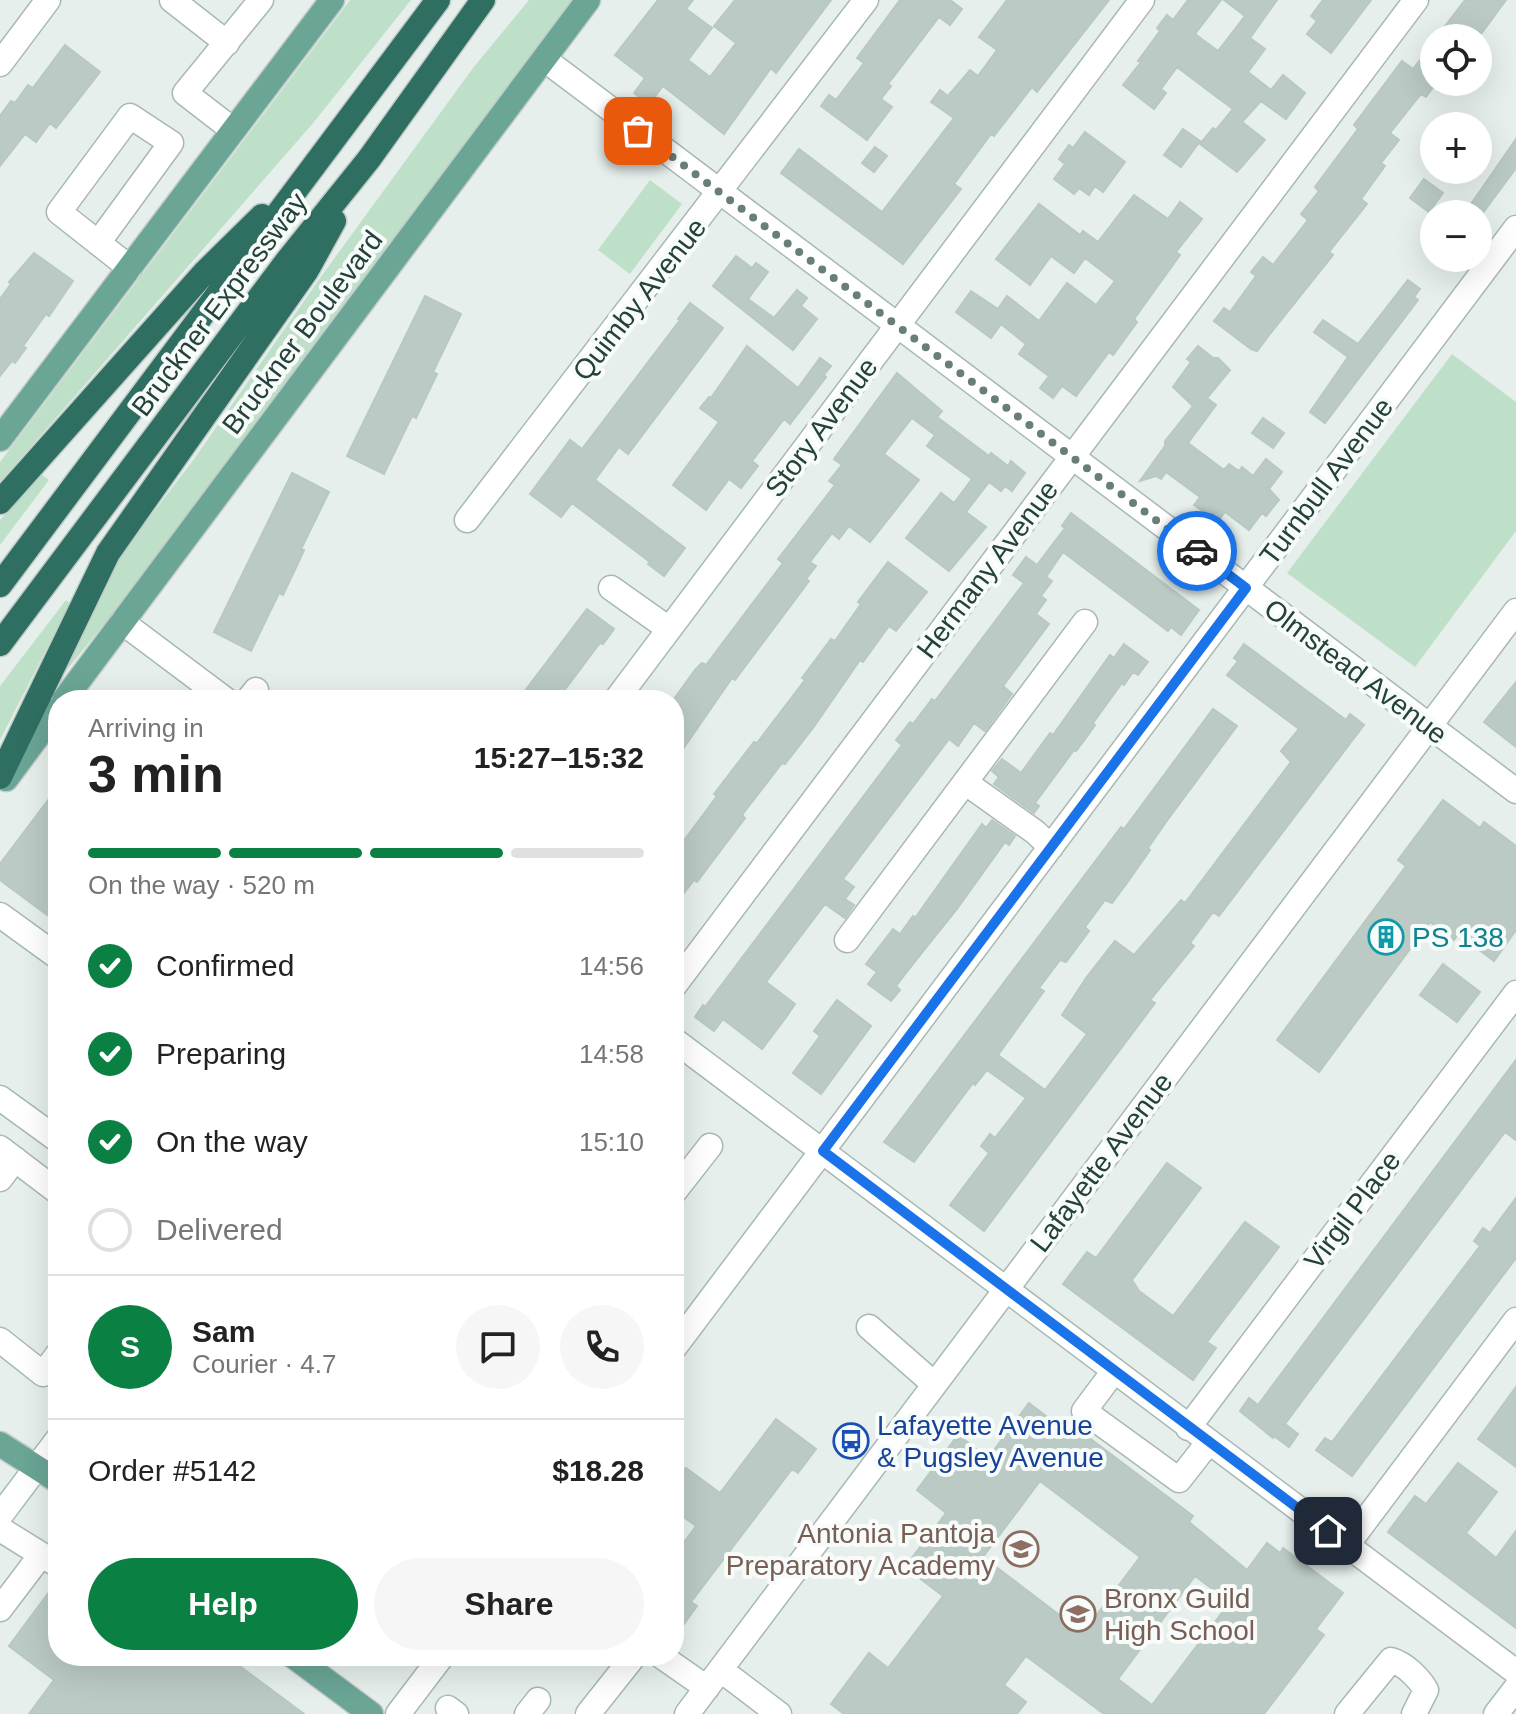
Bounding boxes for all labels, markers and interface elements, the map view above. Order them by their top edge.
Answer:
map controls [1420,24,1492,272]
button: locate [1420,24,1492,96]
pin [604,97,672,165]
icon: bag [616,109,660,153]
button: + [1420,112,1492,184]
street label: Bruckner Expressway [126,187,313,422]
button: − [1420,200,1492,272]
street label: Quimby Avenue [566,212,712,387]
street label: Bruckner Boulevard [216,225,389,440]
street label: Story Avenue [759,352,884,503]
street label: Turnbull Avenue [1254,392,1399,571]
street label: Hermany Avenue [911,474,1064,664]
courier [1157,511,1237,591]
icon: car [1175,529,1219,573]
street label: Olmstead Avenue [1258,593,1453,750]
text: Arriving in [88,713,204,743]
text: 15:27–15:32 [474,741,644,774]
text: 3 min [88,745,224,803]
text: On the way · 520 m [88,870,315,900]
building icon: PS 138 [1367,918,1405,956]
place label: PS 138 [1412,922,1504,953]
icon: check [88,944,132,988]
text: Confirmed [156,949,294,982]
text: 14:56 [579,951,644,981]
icon: check [88,1032,132,1076]
text: Preparing [156,1037,286,1070]
text: 14:58 [579,1039,644,1069]
street label: Lafayette Avenue [1024,1067,1179,1258]
icon: check [88,1120,132,1164]
text: On the way [156,1125,308,1158]
text: 15:10 [579,1127,644,1157]
street label: Virgil Place [1298,1145,1407,1275]
text: Delivered [156,1213,283,1246]
button: chat [456,1305,540,1389]
button: phone [560,1305,644,1389]
text: Sam [192,1315,255,1348]
text: S [120,1330,140,1363]
text: Courier · 4.7 [192,1349,337,1379]
place label: Lafayette Avenue & Pugsley Avenue [877,1410,1104,1473]
bus stop icon: Lafayette Avenue & Pugsley Avenue [832,1422,870,1460]
text: Order #5142 [88,1454,256,1487]
text: $18.28 [552,1454,644,1487]
pin [1294,1497,1362,1565]
icon: home [1306,1509,1350,1553]
place label: Antonia Pantoja Preparatory Academy [726,1518,995,1581]
school or university icon: Antonia Pantoja Preparatory Academy [1002,1530,1040,1568]
button: Help [88,1558,358,1650]
button: Share [374,1558,644,1650]
place label: Bronx Guild High School [1104,1583,1255,1646]
school or university icon: Bronx Guild High School [1059,1595,1097,1633]

